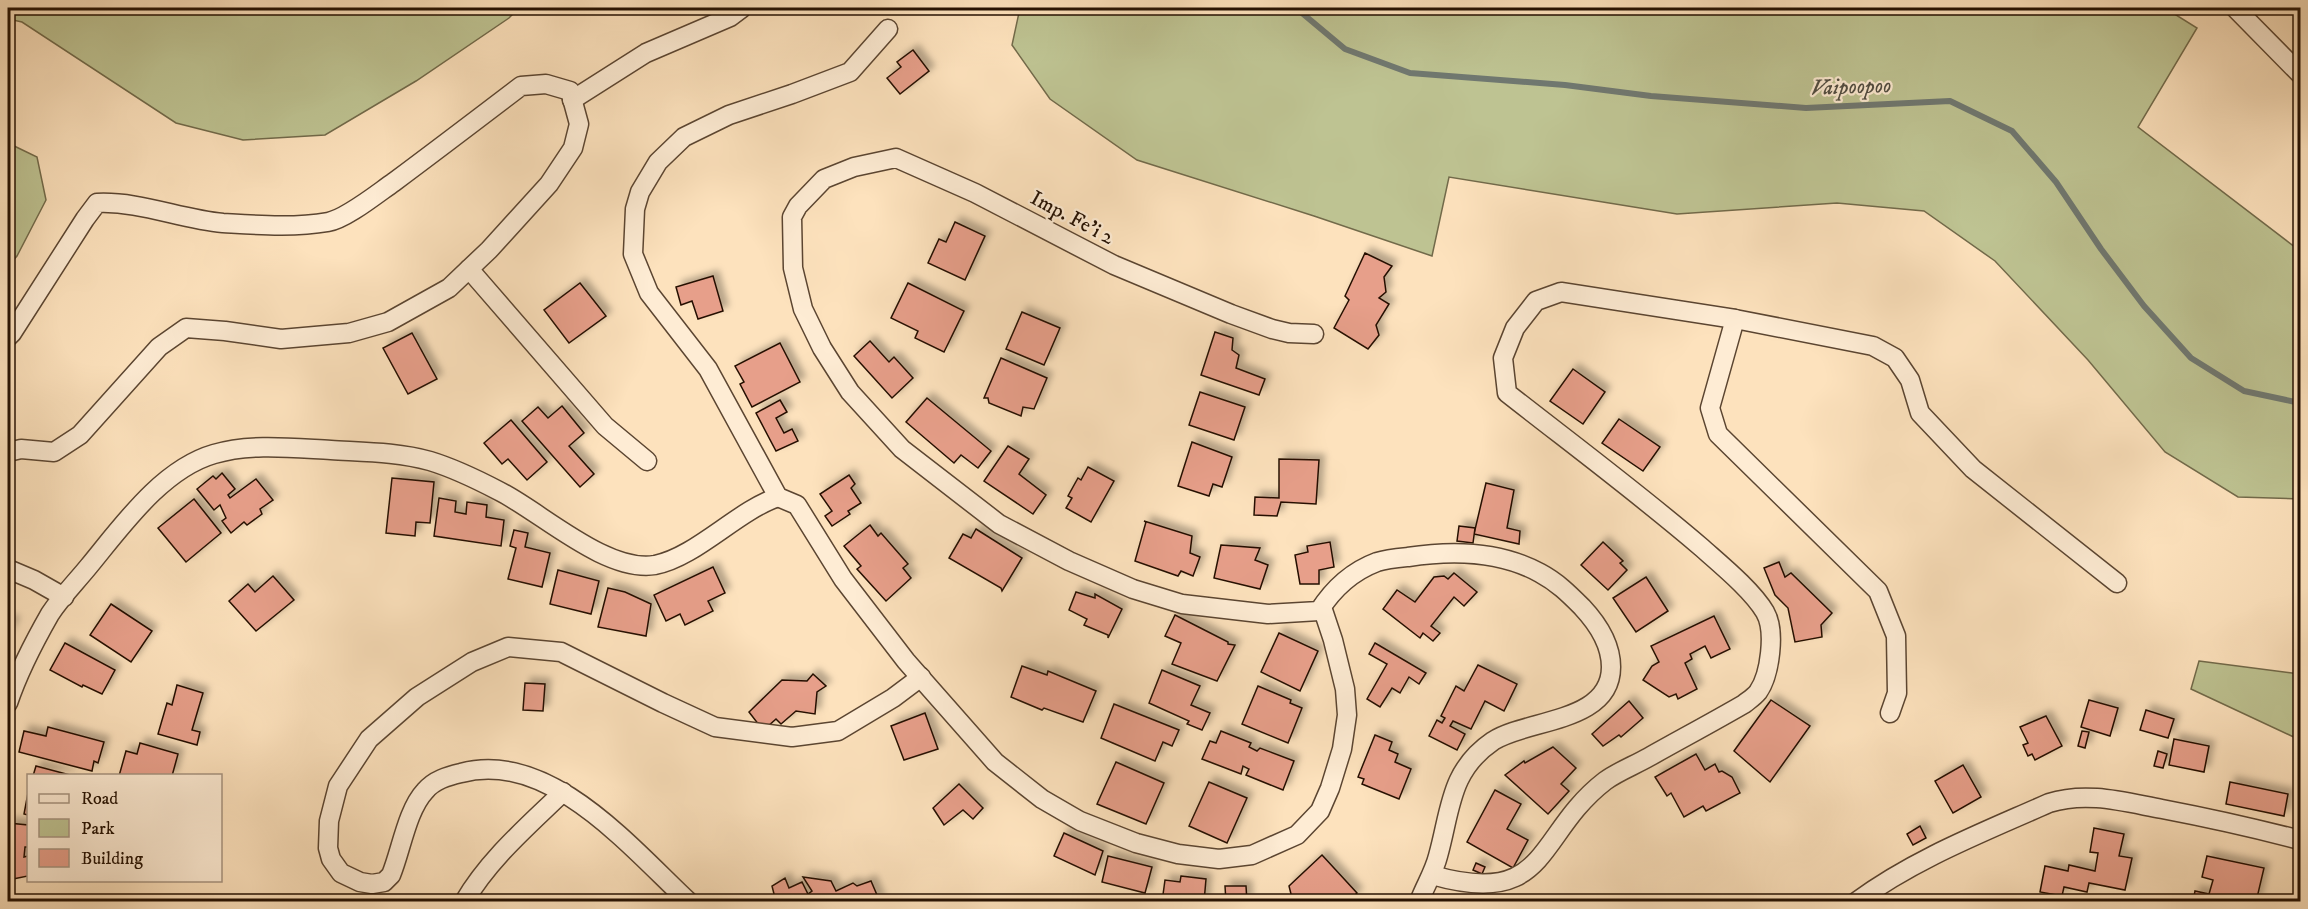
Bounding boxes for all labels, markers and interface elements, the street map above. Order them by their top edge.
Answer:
water label: Vaipoopoo [1810,72,1892,102]
street label: Imp. Fe'i 2 [1026,185,1119,251]
legend [27,774,222,882]
text: Road [81,788,118,810]
text: Park [81,818,115,840]
text: Building [81,848,143,870]

